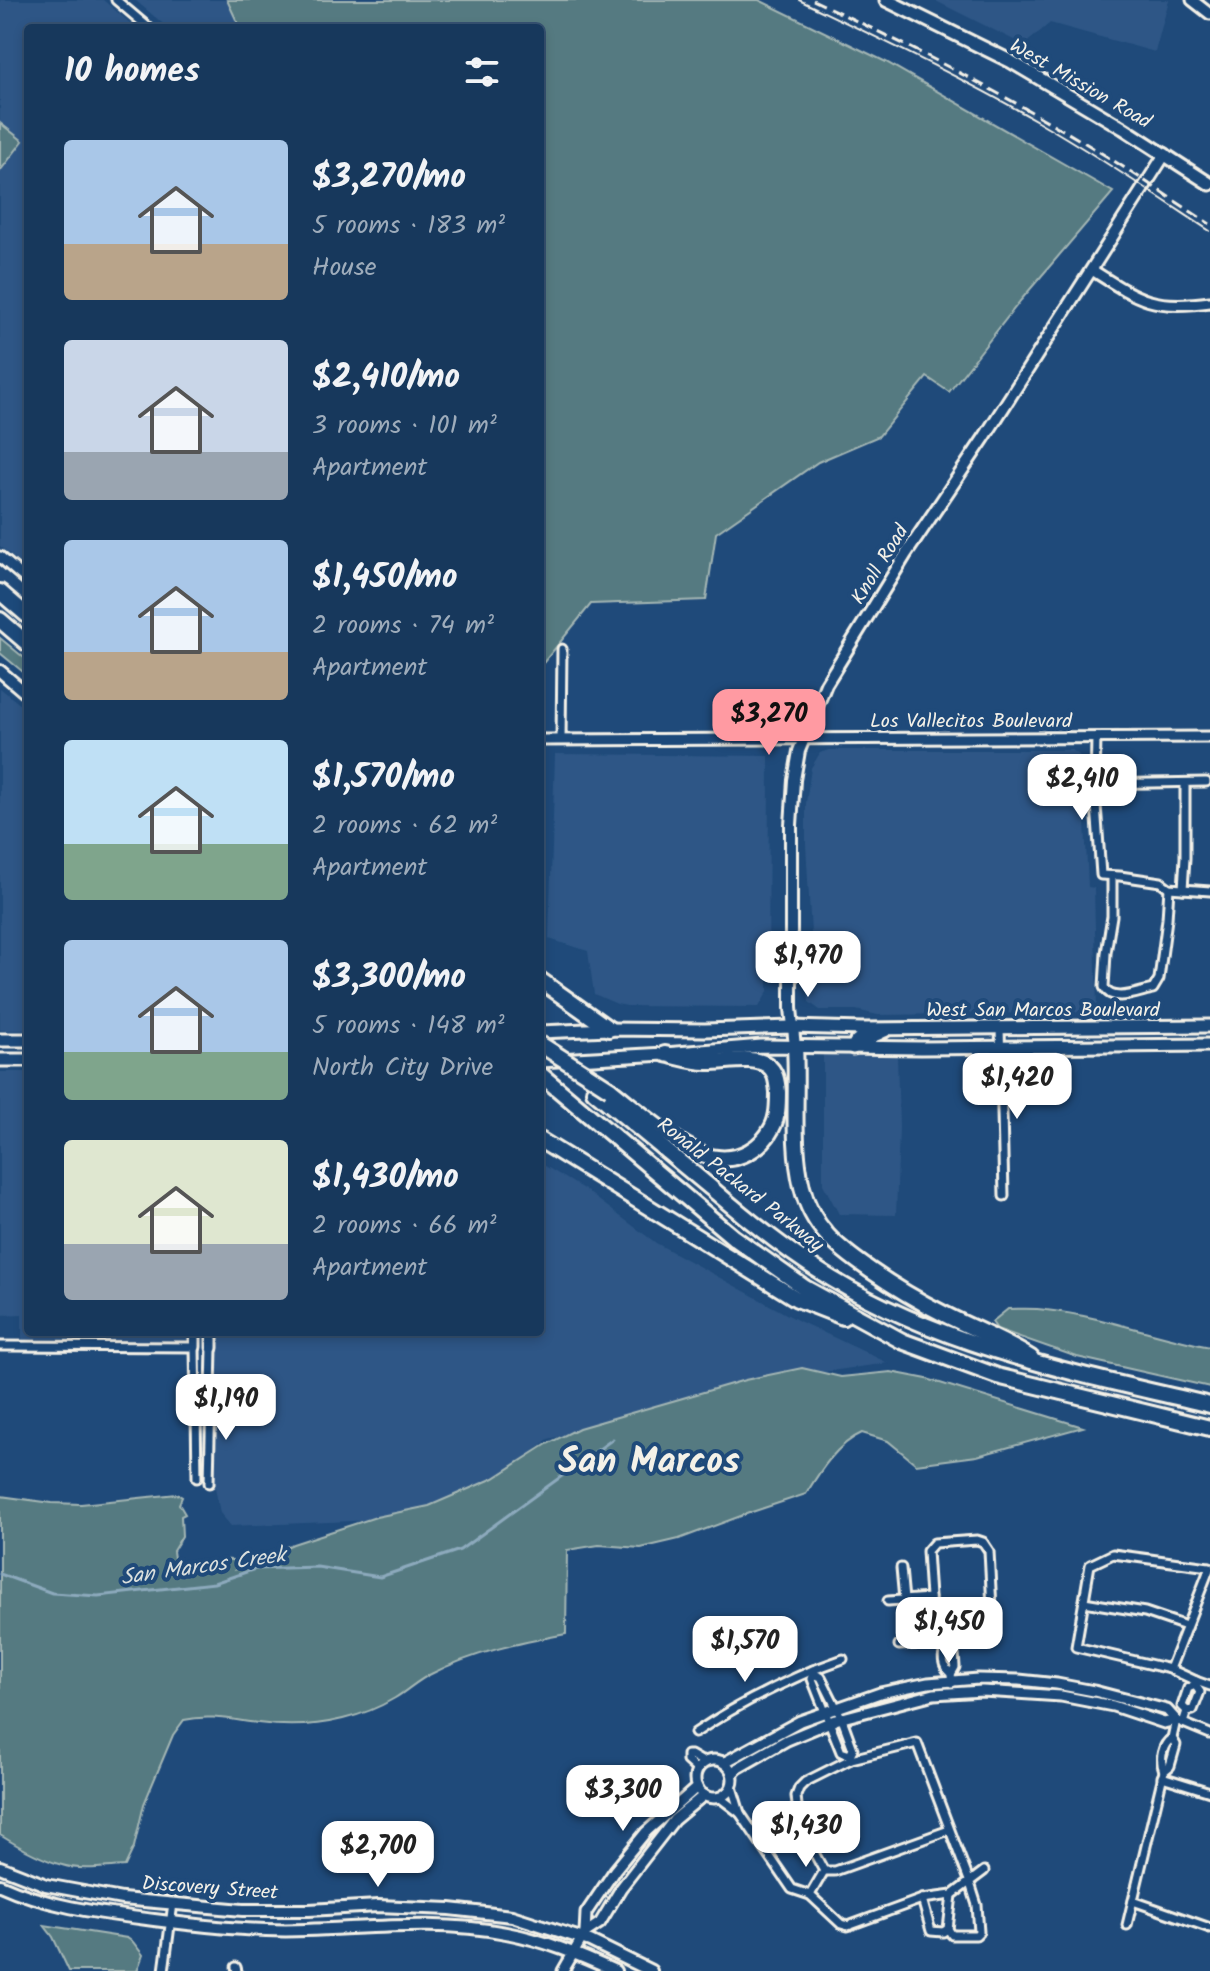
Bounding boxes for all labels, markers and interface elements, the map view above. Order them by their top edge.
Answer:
street label: West Mission Road [1003,31,1158,139]
text: 10 homes [64,45,200,99]
icon: filters [460,50,504,94]
text: $3,270/mo [312,151,466,205]
icon: home [128,172,224,268]
text: 5 rooms · 183 m² [312,205,505,247]
text: House [312,247,376,289]
text: $2,410/mo [312,351,460,405]
icon: home [128,372,224,468]
text: 3 rooms · 101 m² [312,405,497,447]
text: Apartment [312,447,427,489]
street label: Knoll Road [843,518,919,611]
text: $1,450/mo [312,551,457,605]
icon: home [128,572,224,668]
text: 2 rooms · 74 m² [312,605,494,647]
text: Apartment [312,647,427,689]
pin: $3,270 [704,689,834,757]
text: $3,270 [730,694,808,736]
street label: Los Vallecitos Boulevard [870,706,1073,738]
text: $1,570/mo [312,751,455,805]
pin: $2,410 [1017,754,1147,822]
text: $2,410 [1046,759,1118,801]
icon: home [128,772,224,868]
text: 2 rooms · 62 m² [312,805,497,847]
text: Apartment [312,847,427,889]
pin: $1,970 [743,931,873,999]
text: $1,970 [774,936,842,978]
text: $3,300/mo [312,951,466,1005]
icon: home [128,972,224,1068]
street label: West San Marcos Boulevard [926,995,1161,1027]
text: 5 rooms · 148 m² [312,1005,505,1047]
text: North City Drive [312,1047,493,1089]
pin: $1,420 [952,1053,1082,1121]
text: $1,420 [981,1058,1053,1100]
street label: Ronald Packard Parkway [649,1110,831,1262]
text: $1,430/mo [312,1151,459,1205]
icon: home [128,1172,224,1268]
text: 2 rooms · 66 m² [312,1205,497,1247]
text: Apartment [312,1247,427,1289]
pin: $1,190 [161,1374,291,1442]
text: $1,190 [194,1379,258,1421]
district label: San Marcos [558,1434,740,1491]
water label: San Marcos Creek [119,1538,292,1596]
pin: $1,450 [884,1597,1014,1665]
text: $1,450 [914,1602,984,1644]
pin: $1,570 [680,1616,810,1684]
text: $1,570 [711,1621,779,1663]
pin: $3,300 [558,1765,688,1833]
text: $3,300 [584,1770,662,1812]
pin: $1,430 [741,1801,871,1869]
text: $1,430 [770,1806,842,1848]
pin: $2,700 [313,1821,443,1889]
text: $2,700 [340,1826,416,1868]
street label: Discovery Street [141,1868,279,1910]

